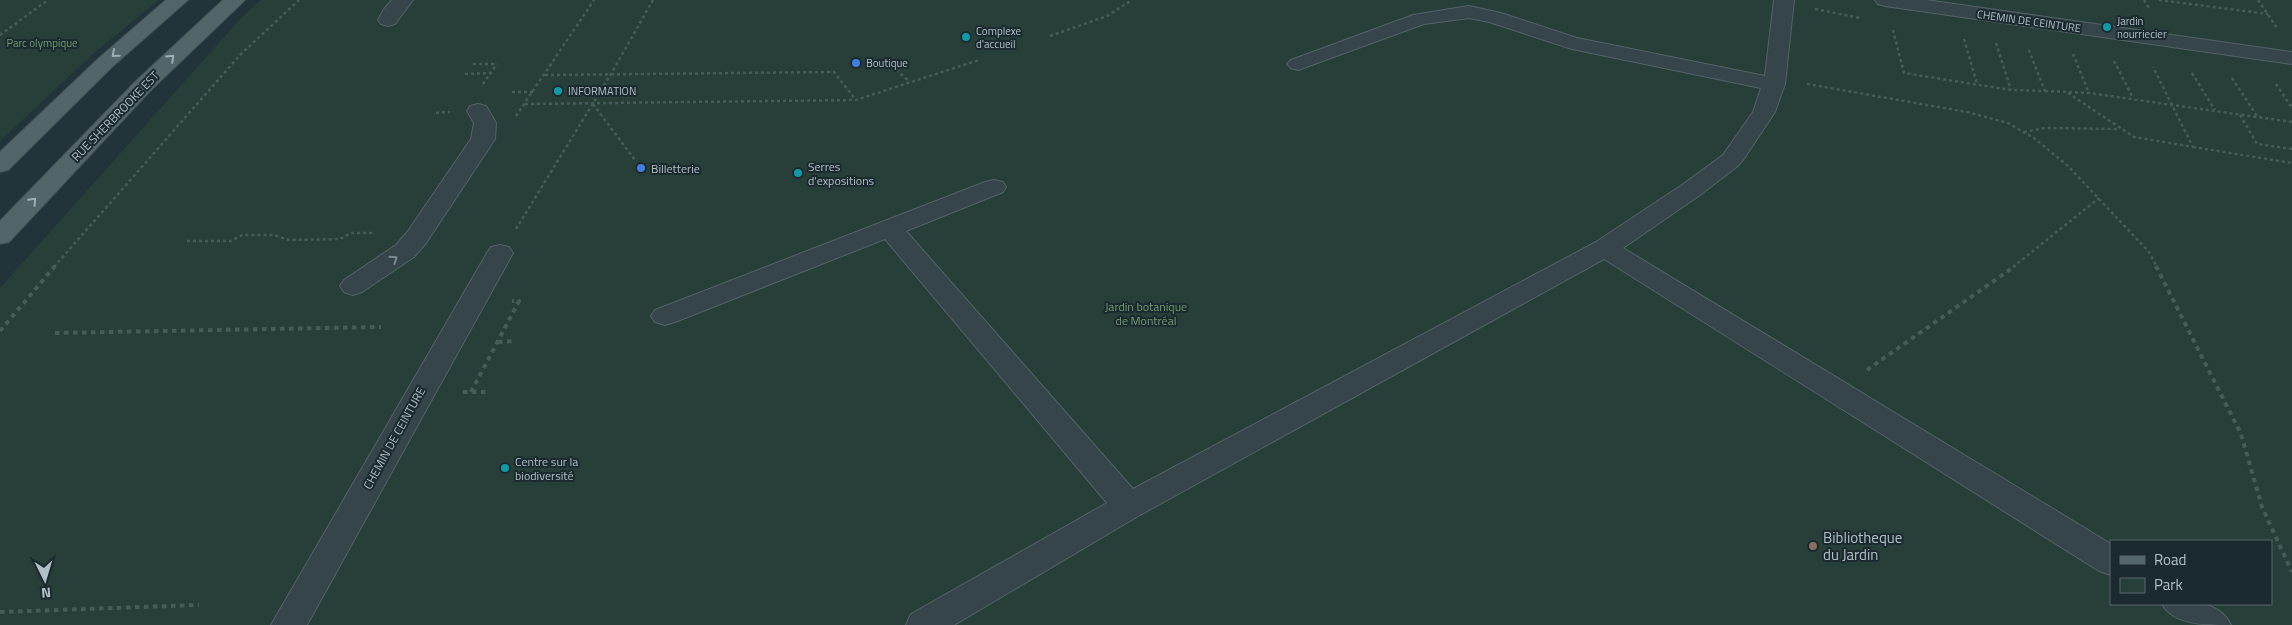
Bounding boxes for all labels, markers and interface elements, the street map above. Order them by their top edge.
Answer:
street label: CHEMIN DE CEINTURE [1976,6,2082,36]
place label: Jardin nourriecier [2117,13,2167,42]
marker: Jardin nourriecier [2101,21,2113,33]
place label: Complexe d'accueil [976,23,1022,52]
marker: Complexe d'accueil [960,31,972,43]
park label: Parc olympique [6,35,78,51]
one-way arrow [111,49,120,58]
one-way arrow [165,55,174,64]
place label: Boutique [866,55,908,71]
marker: Boutique [850,57,862,69]
street label: RUE SHERBROOKE EST [67,66,164,165]
place label: INFORMATION [568,83,636,99]
marker: INFORMATION [552,85,564,97]
place label: Serres d'expositions [808,157,875,190]
place label: Billetterie [651,159,700,178]
marker: Billetterie [635,162,647,174]
marker: Serres d'expositions [792,167,804,179]
one-way arrow [28,197,37,206]
one-way arrow [388,256,397,265]
park label: Jardin botanique de Montréal [1105,297,1187,330]
street label: CHEMIN DE CEINTURE [358,383,430,493]
place label: Centre sur la biodiversité [515,452,578,485]
marker: Centre sur la biodiversité [499,462,511,474]
place label: Bibliotheque du Jardin [1823,526,1902,566]
marker: Bibliotheque du Jardin [1807,540,1819,552]
legend [2110,540,2272,605]
text: Road [2154,548,2186,571]
north arrow [20,555,70,605]
text: Park [2154,573,2183,596]
text: N [40,583,52,604]

